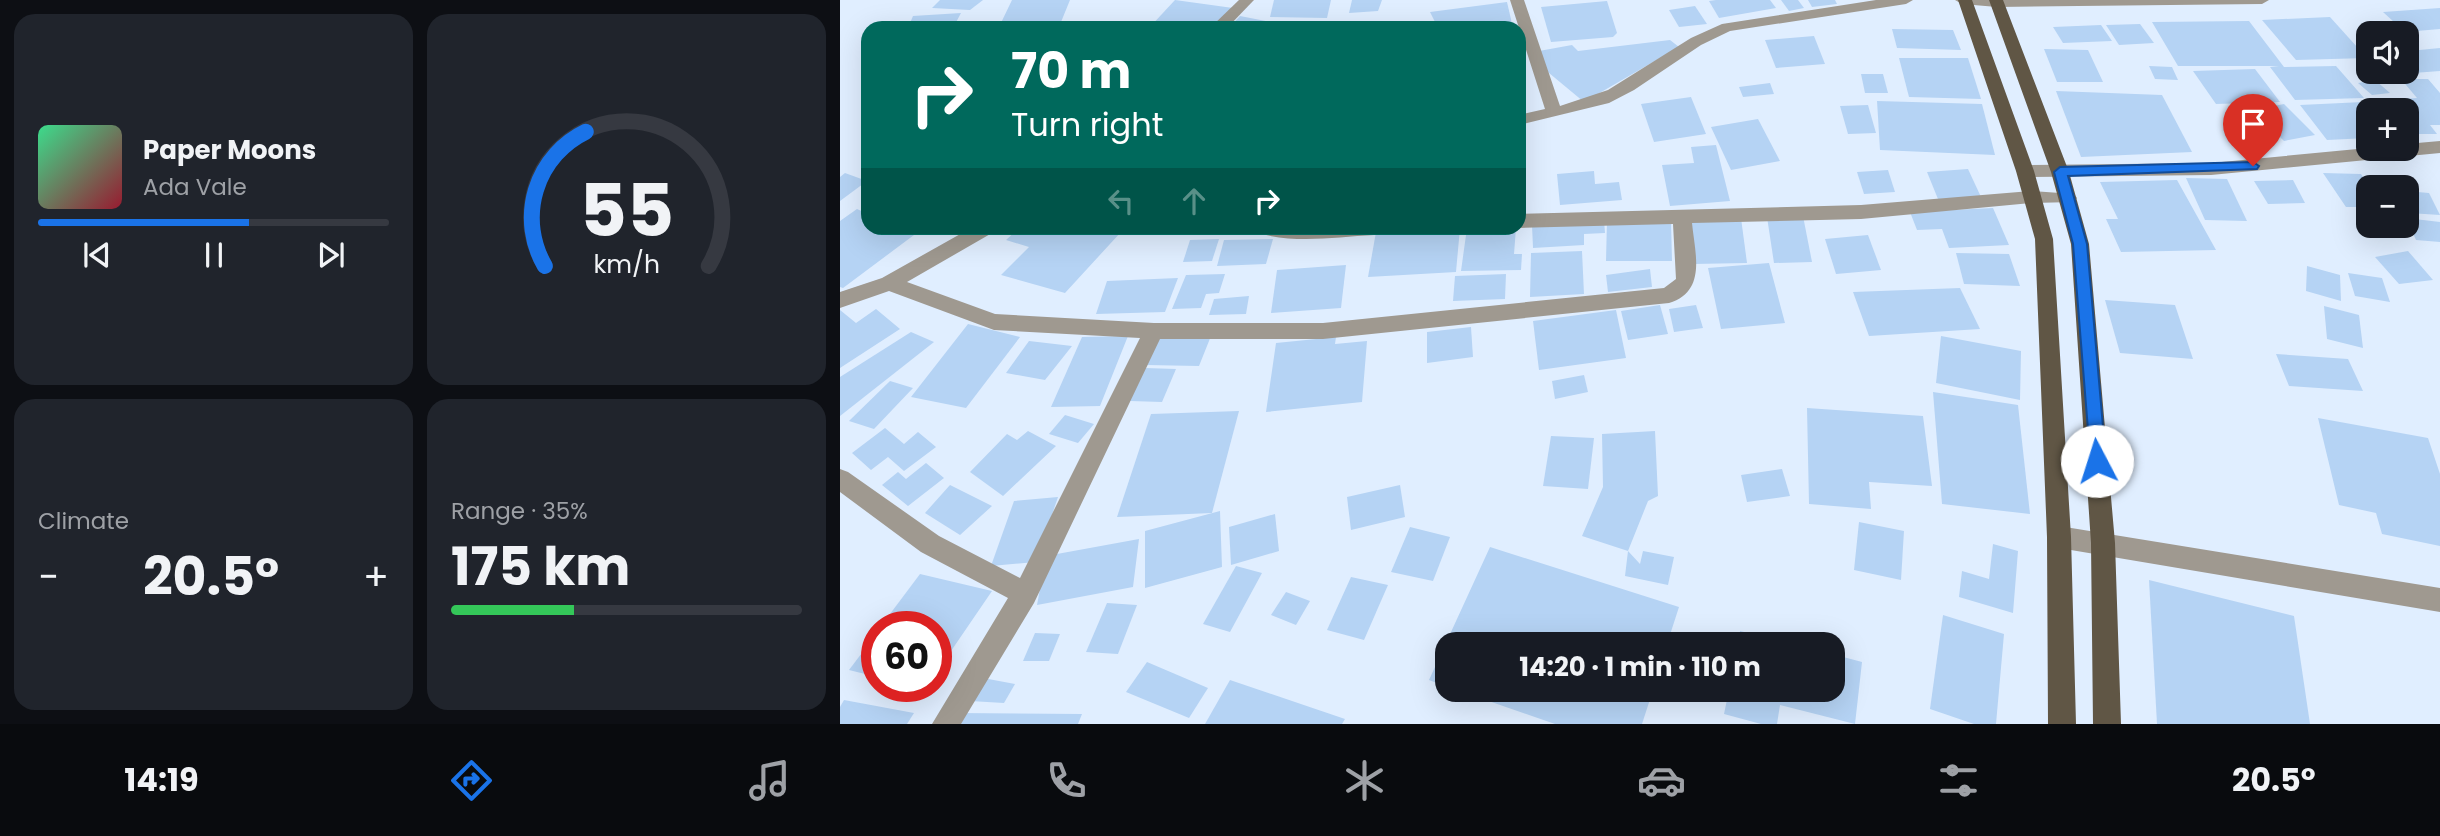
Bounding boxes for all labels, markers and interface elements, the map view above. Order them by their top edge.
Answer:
map controls [2356,21,2419,238]
button: sound [2356,21,2419,84]
text: 70 m [1011,37,1131,105]
icon: right [896,49,987,140]
pin [2223,94,2283,166]
button: + [2356,98,2419,161]
text: Turn right [1011,102,1163,147]
icon: arrive [2234,105,2272,143]
text: Paper Moons [143,132,316,168]
text: 55 [579,160,674,261]
text: Ada Vale [143,171,247,203]
button: − [2356,175,2419,238]
icon: left [1102,182,1140,220]
icon: ahead [1175,182,1213,220]
icon: right [1248,182,1286,220]
icon: previous [78,236,116,274]
icon: pause [195,236,233,274]
icon: next [312,236,350,274]
text: km/h [593,247,660,282]
position arrow [2060,424,2134,498]
text: Range · 35% [451,495,588,527]
text: Climate [38,505,129,537]
text: 175 km [451,530,630,603]
text: 20.5° [143,540,279,613]
text: − [38,550,59,603]
text: + [363,550,389,603]
speed limit sign: 60 [861,611,952,702]
text: 14:20 · 1 min · 110 m [1519,649,1761,685]
icon: directions [447,756,496,805]
icon: music [745,756,794,805]
icon: phone [1042,756,1091,805]
icon: climate [1340,756,1389,805]
icon: car [1637,756,1686,805]
icon: filters [1934,756,1983,805]
text: 14:19 [124,757,199,802]
text: 20.5° [2232,757,2316,802]

